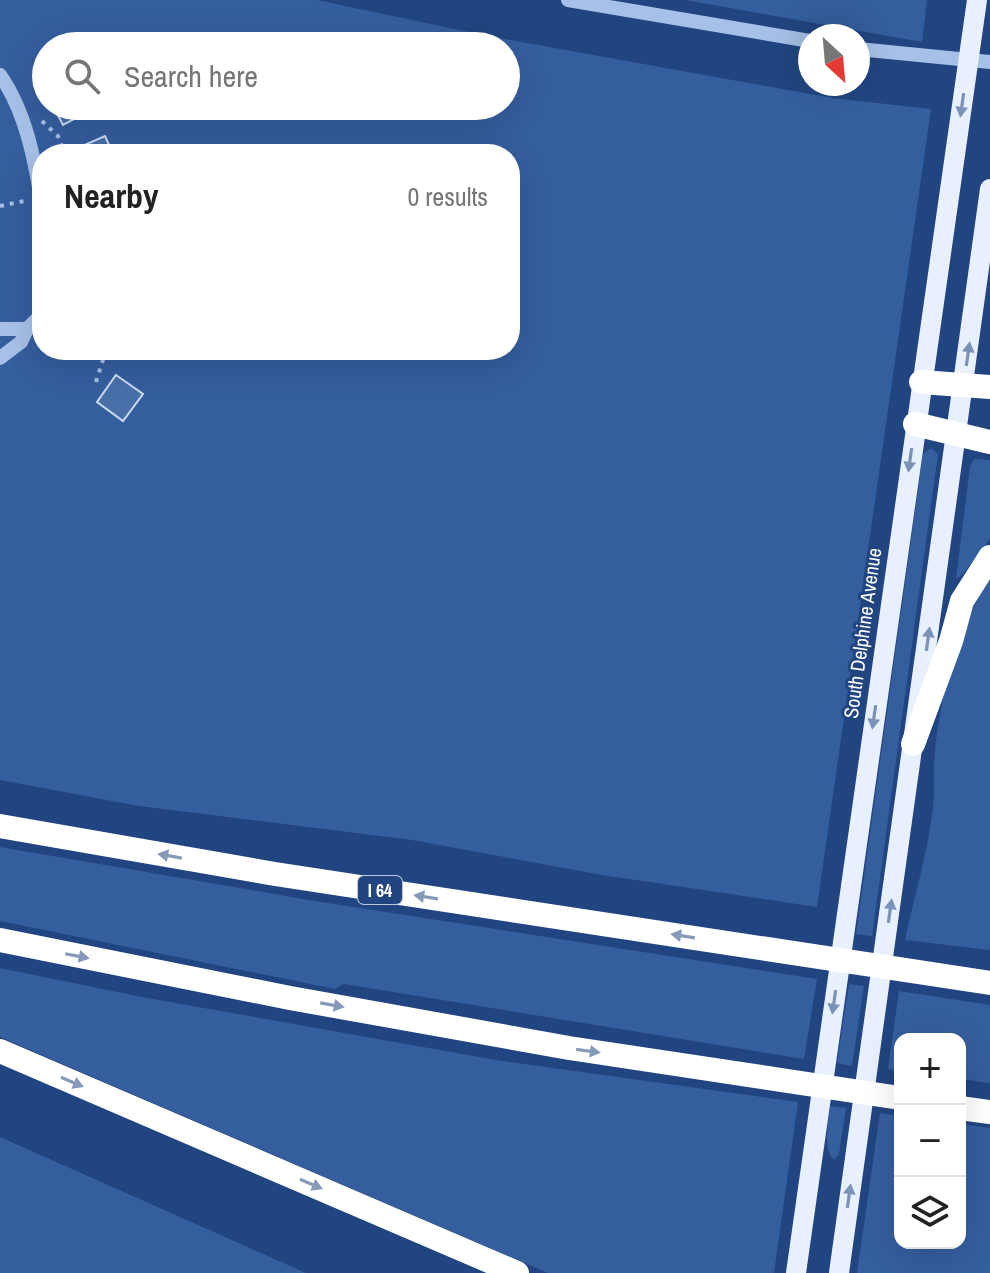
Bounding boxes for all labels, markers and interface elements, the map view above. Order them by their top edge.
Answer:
north arrow [798,24,870,96]
search box [32,32,520,120]
icon: search [60,54,104,98]
text: Search here [124,56,258,96]
one-way arrow [955,93,968,118]
text: Nearby [64,173,159,219]
text: 0 results [407,179,488,214]
one-way arrow [962,341,975,366]
one-way arrow [903,448,916,473]
street label: South Delphine Avenue [837,546,887,720]
one-way arrow [921,626,934,651]
one-way arrow [868,705,881,730]
one-way arrow [157,849,182,861]
road number: I 64 [358,876,402,904]
one-way arrow [413,890,438,903]
one-way arrow [884,898,897,923]
one-way arrow [670,929,695,942]
one-way arrow [64,950,89,962]
one-way arrow [827,990,840,1015]
one-way arrow [320,1000,345,1012]
map controls [894,1033,966,1249]
button: + [894,1033,966,1105]
one-way arrow [576,1045,601,1058]
one-way arrow [60,1075,84,1088]
button: − [894,1105,966,1177]
button: layers [894,1177,966,1249]
one-way arrow [299,1178,322,1191]
one-way arrow [843,1183,856,1208]

